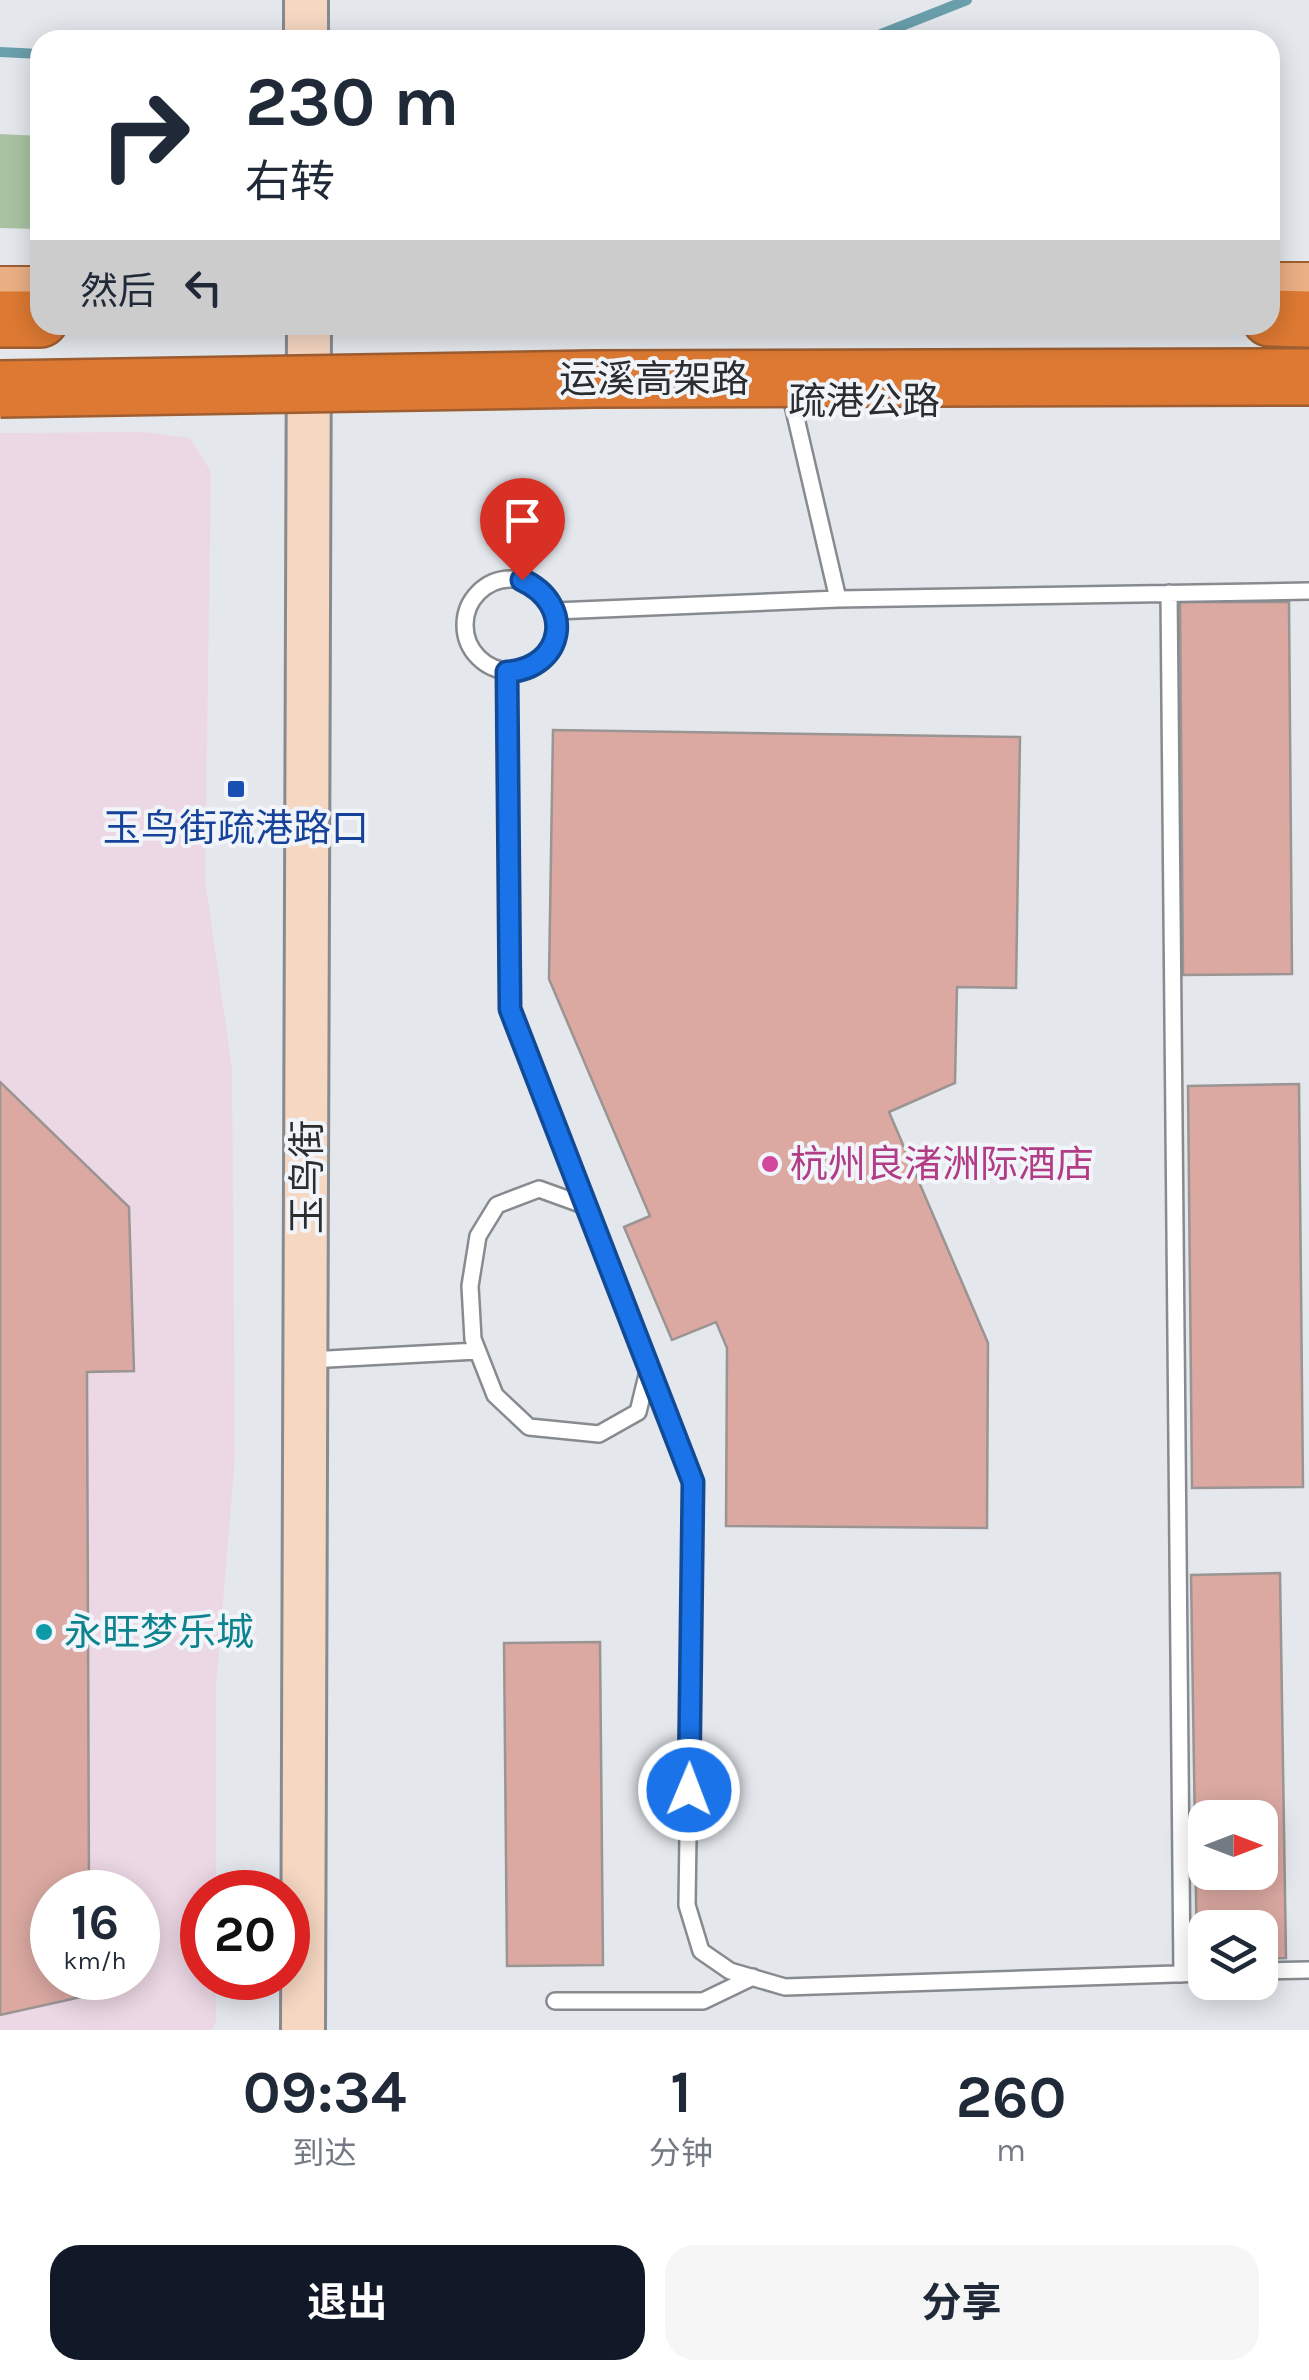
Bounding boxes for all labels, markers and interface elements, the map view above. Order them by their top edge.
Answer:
text: 230 m [245,61,459,143]
icon: right [80,70,210,200]
text: 右转 [245,156,335,208]
icon: left [176,260,231,315]
text: 然后 [80,269,156,314]
street label: 运溪高架路 [559,357,749,402]
street label: 疏港公路 [788,379,940,424]
pin [480,478,565,581]
icon: arrive [495,493,550,548]
marker: 玉鸟街疏港路口 [225,778,247,800]
place label: 玉鸟街疏港路口 [103,806,369,851]
street label: 玉鸟街 [285,1120,330,1234]
place label: 杭州良渚洲际酒店 [790,1142,1094,1187]
marker: 杭州良渚洲际酒店 [759,1153,781,1175]
place label: 永旺梦乐城 [64,1610,254,1655]
marker: 永旺梦乐城 [33,1621,55,1643]
position arrow [637,1738,741,1842]
north arrow [1188,1800,1278,1890]
map controls [1188,1800,1278,2000]
speed limit sign: 20 [180,1870,310,2000]
text: 16 [71,1893,119,1952]
button: layers [1188,1910,1278,2000]
text: km/h [63,1946,127,1975]
text: 09:34 [243,2057,406,2127]
text: 1 [670,2057,692,2127]
text: 260 [956,2062,1066,2132]
text: m [996,2132,1026,2169]
text: 到达 [293,2135,357,2172]
text: 分钟 [649,2135,713,2172]
button: 退出 [50,2245,645,2360]
button: 分享 [665,2245,1259,2360]

